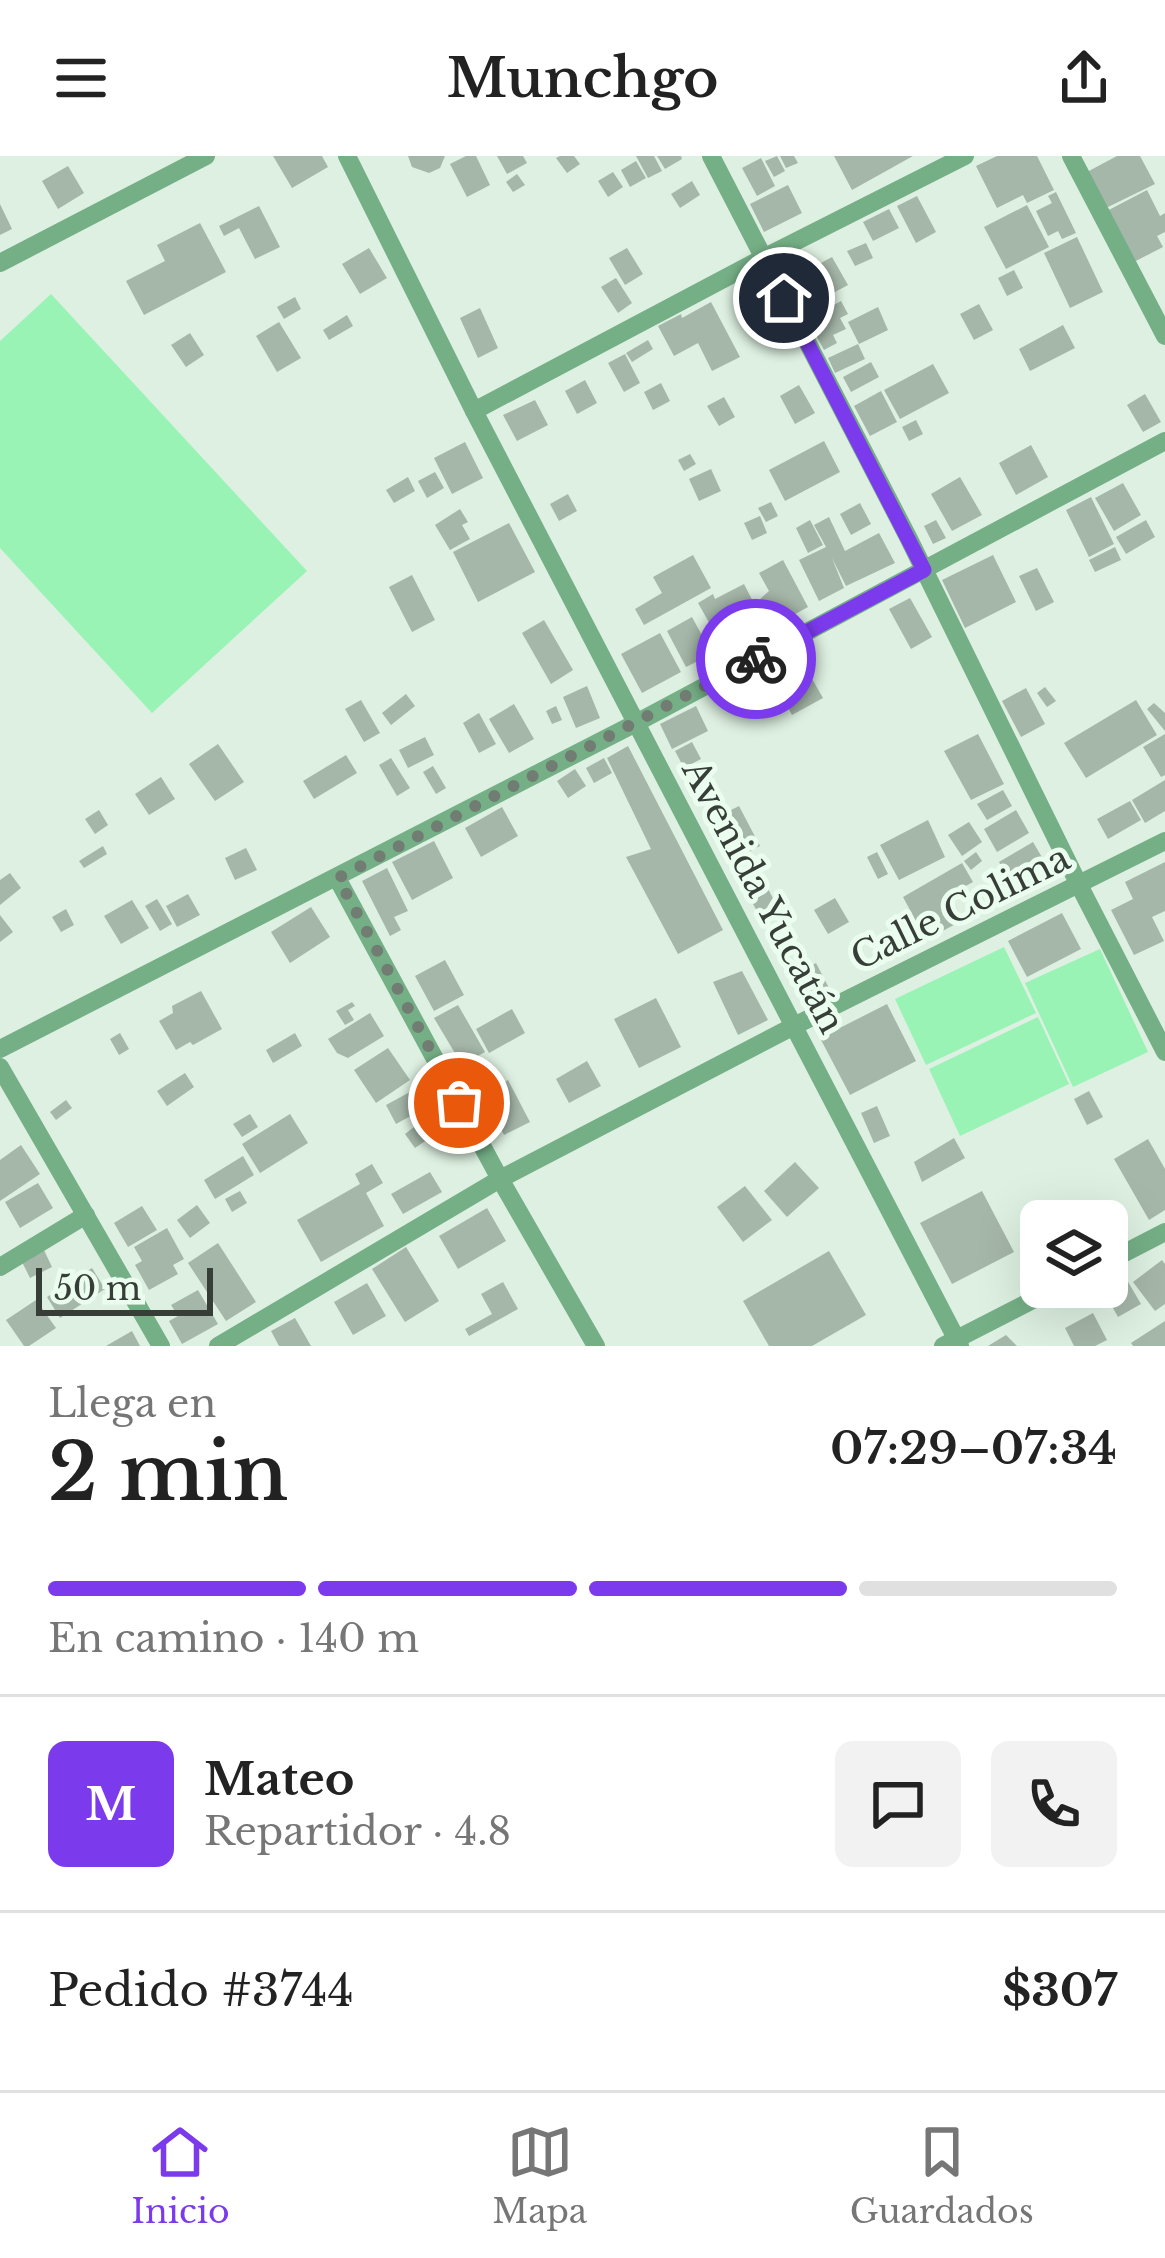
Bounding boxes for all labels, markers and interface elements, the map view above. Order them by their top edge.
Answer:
icon: menu [48,45,114,111]
text: Munchgo [446,45,719,112]
icon: share [1051,45,1117,111]
pin [733,247,835,349]
icon: home [751,265,817,331]
courier [696,599,816,719]
icon: bike [723,626,789,692]
street label: Avenida Yucatán [672,751,855,1041]
street label: Calle Colima [843,835,1077,980]
pin [408,1052,510,1154]
icon: bag [426,1070,492,1136]
map controls [1020,1200,1128,1308]
button: layers [1020,1200,1128,1308]
scale bar [36,1262,213,1315]
text: 50 m [54,1268,141,1309]
text: Llega en [48,1379,216,1428]
text: 07:29–07:34 [830,1420,1117,1476]
text: 2 min [48,1424,288,1521]
text: En camino · 140 m [48,1614,419,1663]
button: chat [835,1741,961,1867]
button: phone [991,1741,1117,1867]
text: Mateo [204,1751,355,1807]
text: M [85,1776,137,1832]
text: Repartidor · 4.8 [204,1807,511,1856]
text: Pedido #3744 [48,1962,354,2018]
text: $307 [1002,1962,1117,2018]
tab: Inicio [131,2119,230,2232]
tab: Mapa [492,2119,587,2232]
tab: Guardados [850,2119,1034,2232]

